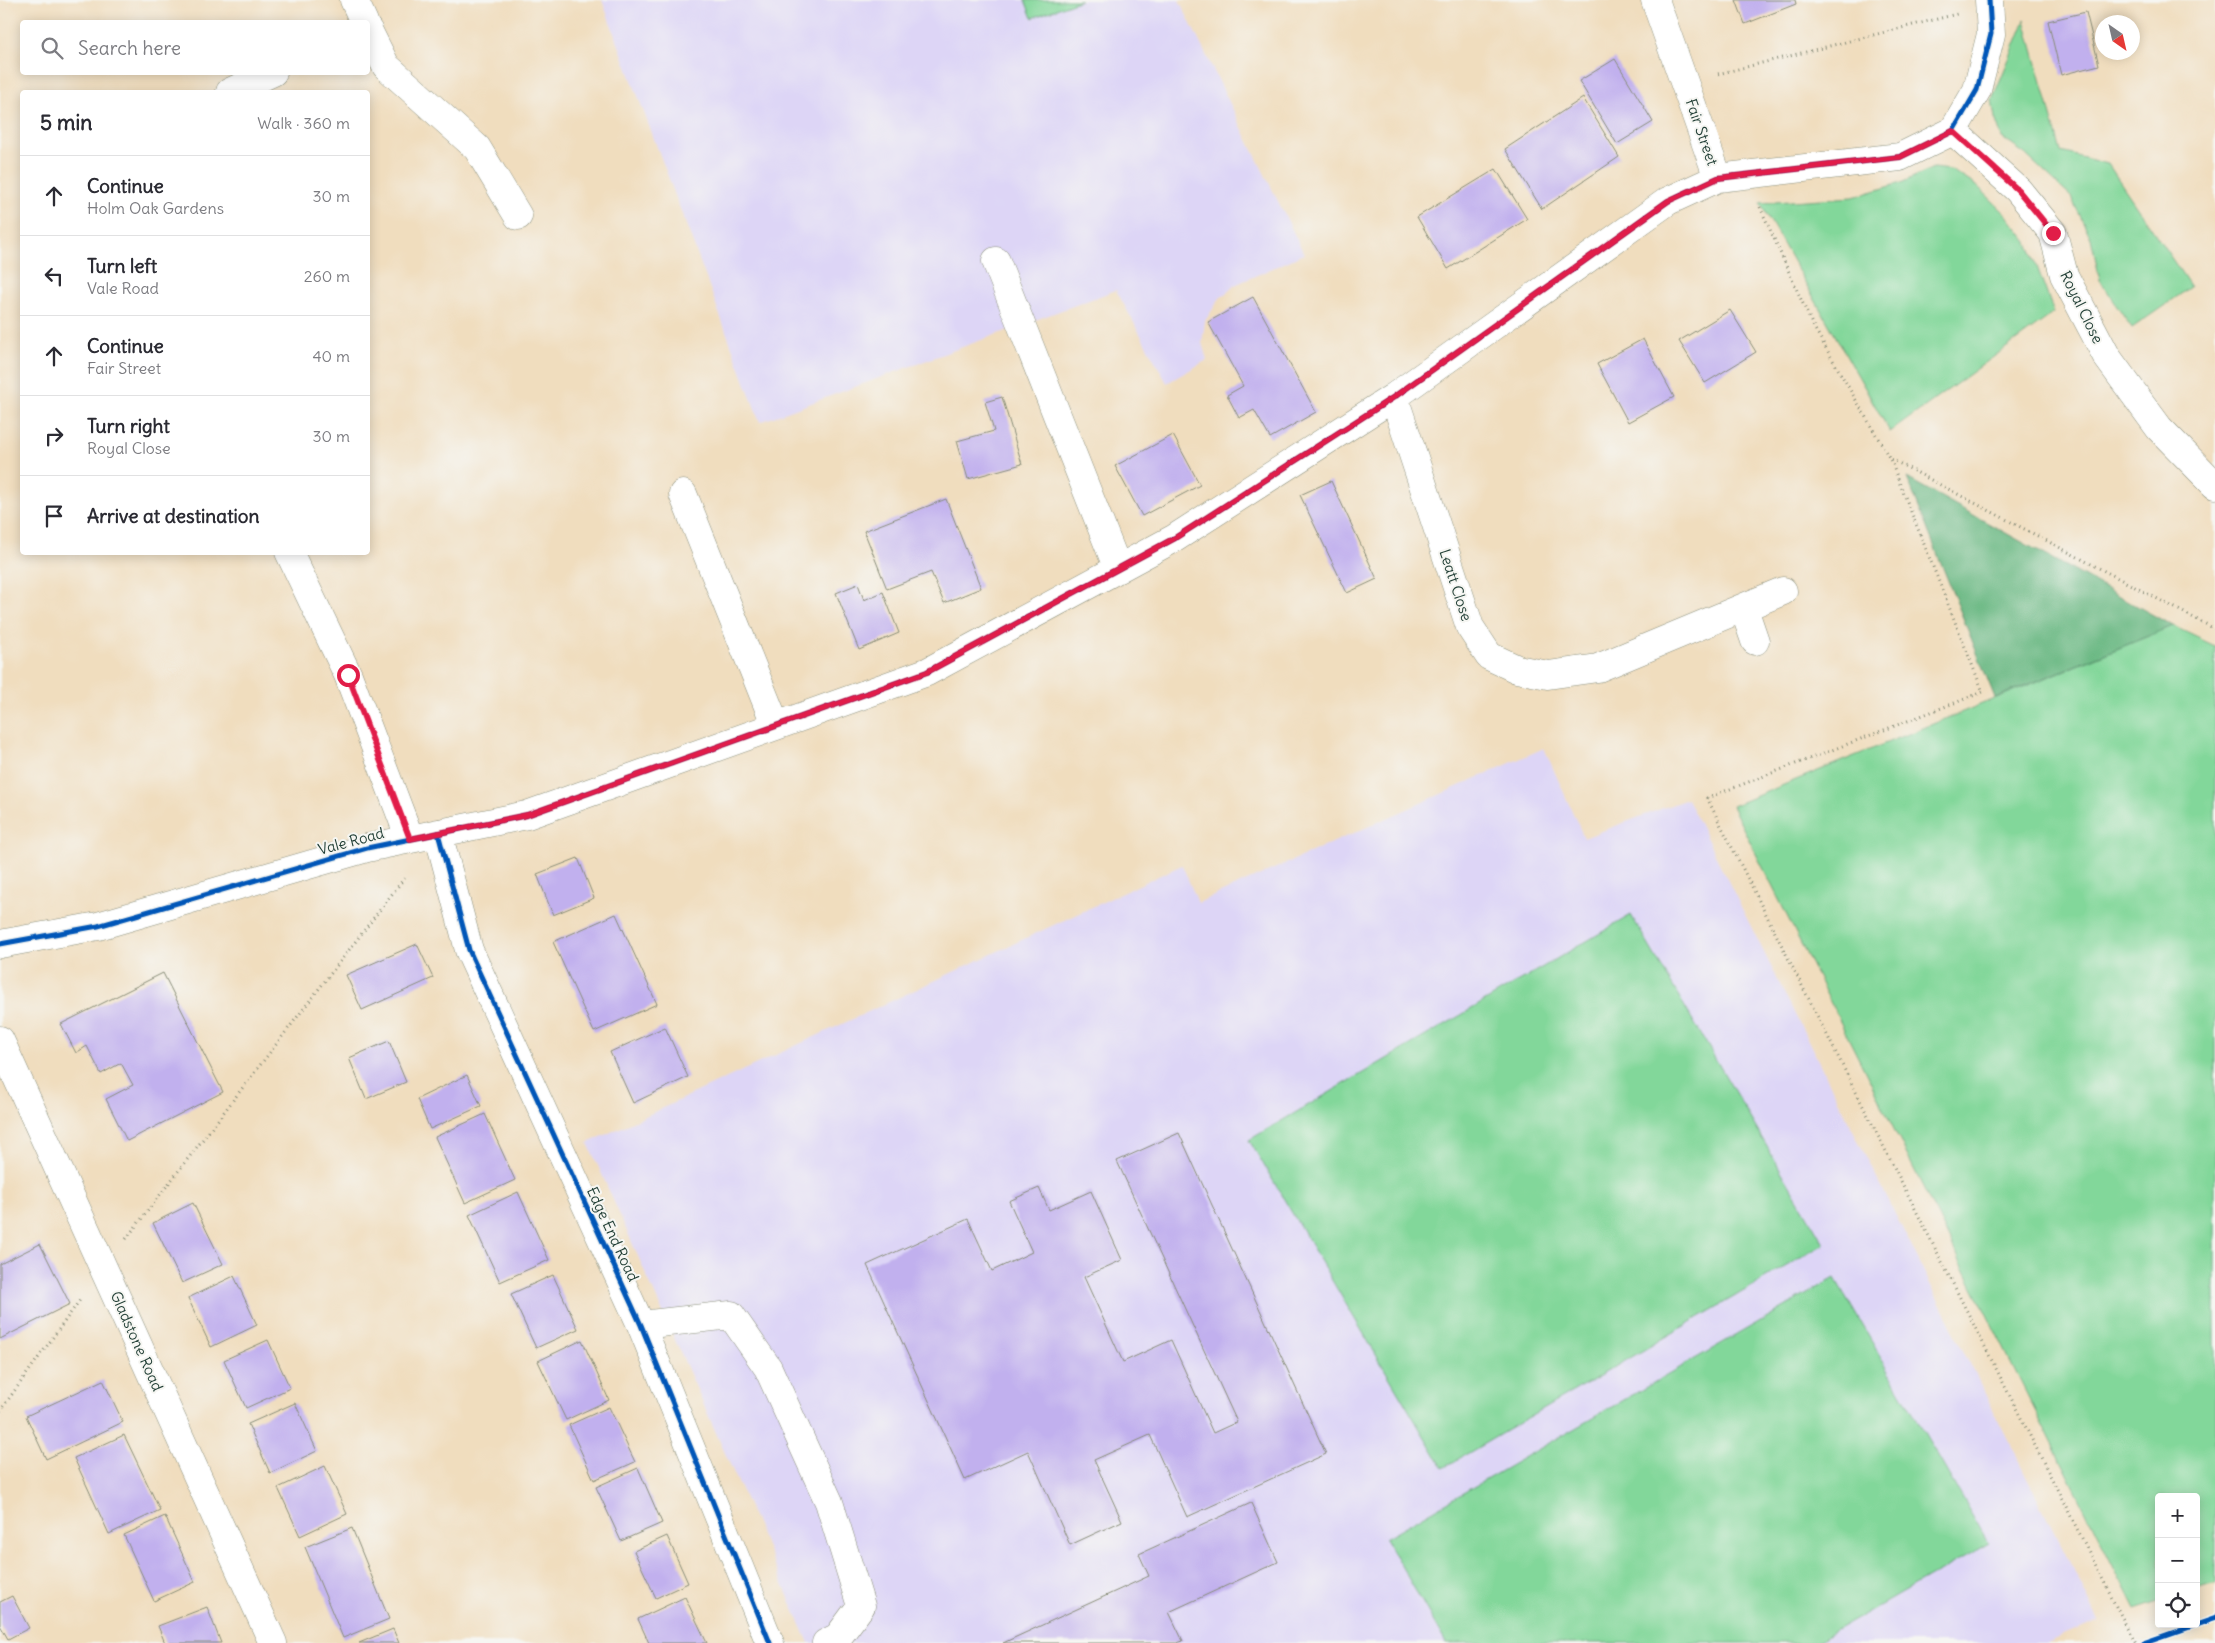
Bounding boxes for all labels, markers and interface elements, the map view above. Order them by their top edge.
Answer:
north arrow [2095,15,2140,60]
search box [20,20,370,75]
icon: search [38,34,66,62]
text: Search here [78,36,181,60]
street label: Fair Street [1682,96,1722,168]
text: 5 min [40,109,92,136]
text: Walk · 360 m [257,113,350,133]
text: Continue [87,174,164,198]
icon: ahead [40,182,68,210]
text: 30 m [313,186,350,206]
text: Holm Oak Gardens [87,198,224,218]
route end [2042,222,2065,245]
text: Turn left [87,254,157,278]
icon: left [40,262,68,290]
text: 260 m [304,266,350,286]
street label: Royal Close [2056,268,2108,346]
text: Vale Road [87,278,159,298]
text: Continue [87,334,164,358]
icon: ahead [40,342,68,370]
text: 40 m [312,346,350,366]
text: Fair Street [87,358,161,378]
text: Turn right [87,414,170,438]
icon: right [40,422,68,450]
text: 30 m [313,426,350,446]
text: Royal Close [87,438,171,458]
icon: arrive [40,502,68,530]
text: Arrive at destination [87,504,260,528]
street label: Leatt Close [1435,547,1477,623]
route start [337,664,360,687]
street label: Vale Road [316,823,386,859]
street label: Edge End Road [583,1184,643,1285]
street label: Gladstone Road [106,1288,168,1394]
map controls [2155,1493,2200,1628]
button: + [2155,1493,2200,1538]
button: − [2155,1538,2200,1583]
button: locate [2155,1583,2200,1628]

